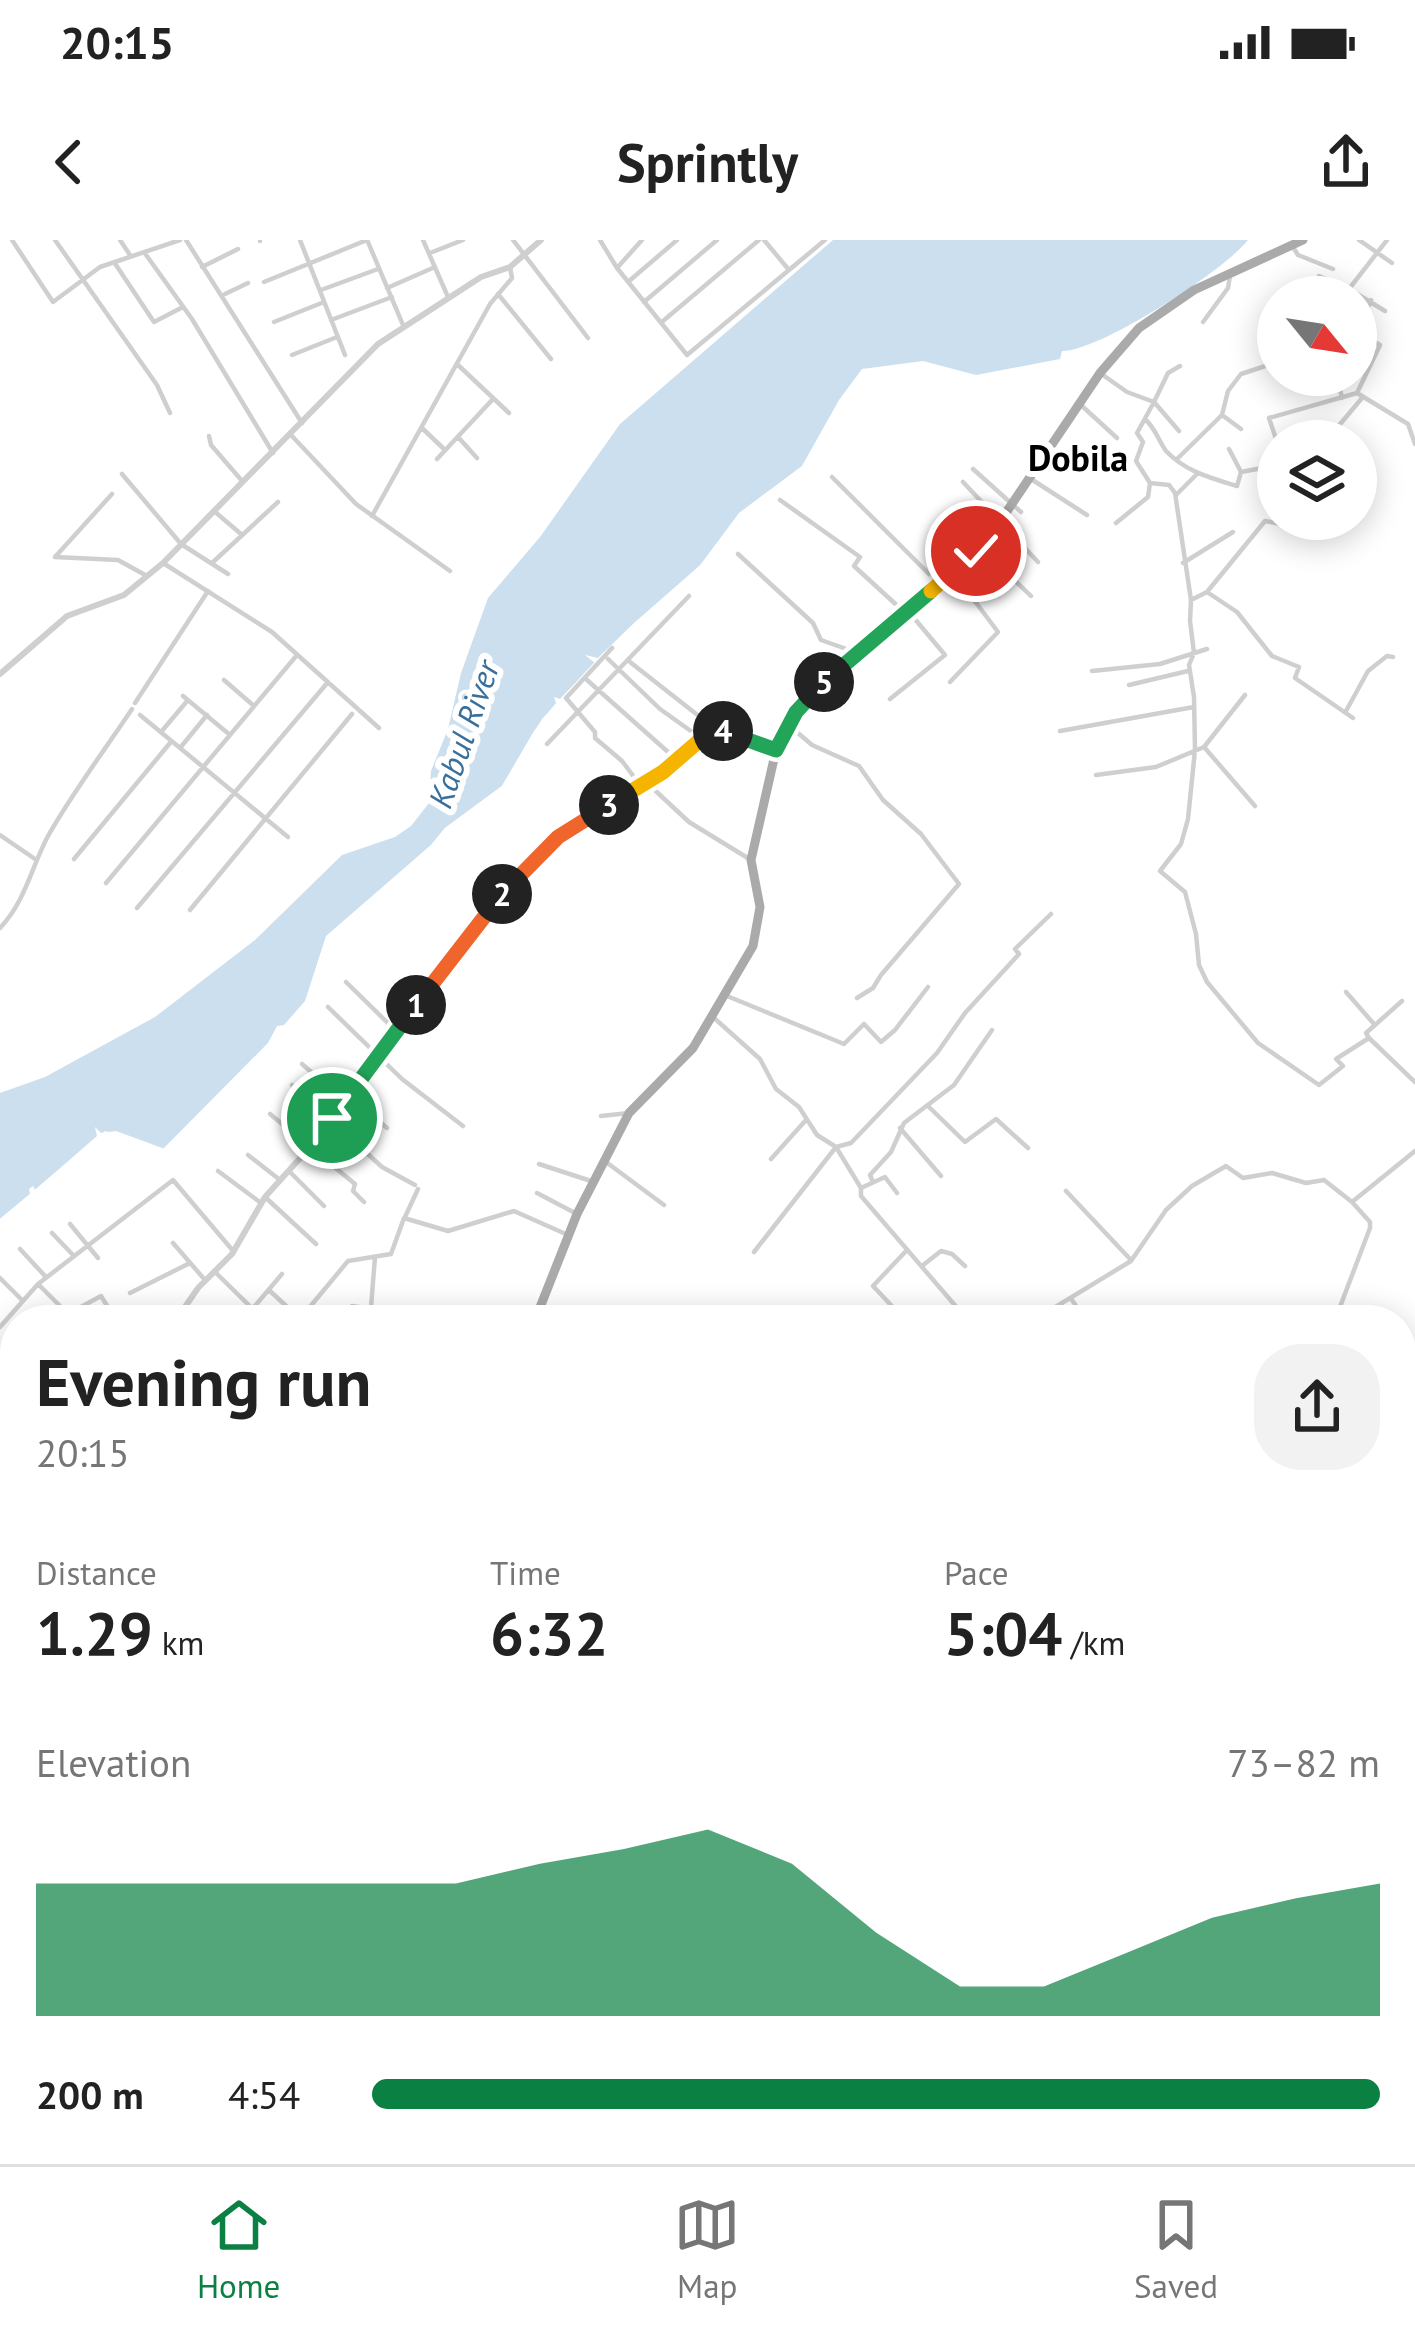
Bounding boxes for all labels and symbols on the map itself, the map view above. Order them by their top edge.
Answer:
north arrow [1257,276,1377,396]
district label: Dobila [1028,434,1128,481]
pin [925,500,1027,602]
pin: 5 [794,652,854,712]
water label: Kabul River [418,653,509,813]
pin: 4 [693,701,753,761]
pin: 3 [579,775,639,835]
pin: 2 [472,864,532,924]
pin: 1 [386,975,446,1035]
pin [281,1067,383,1169]

